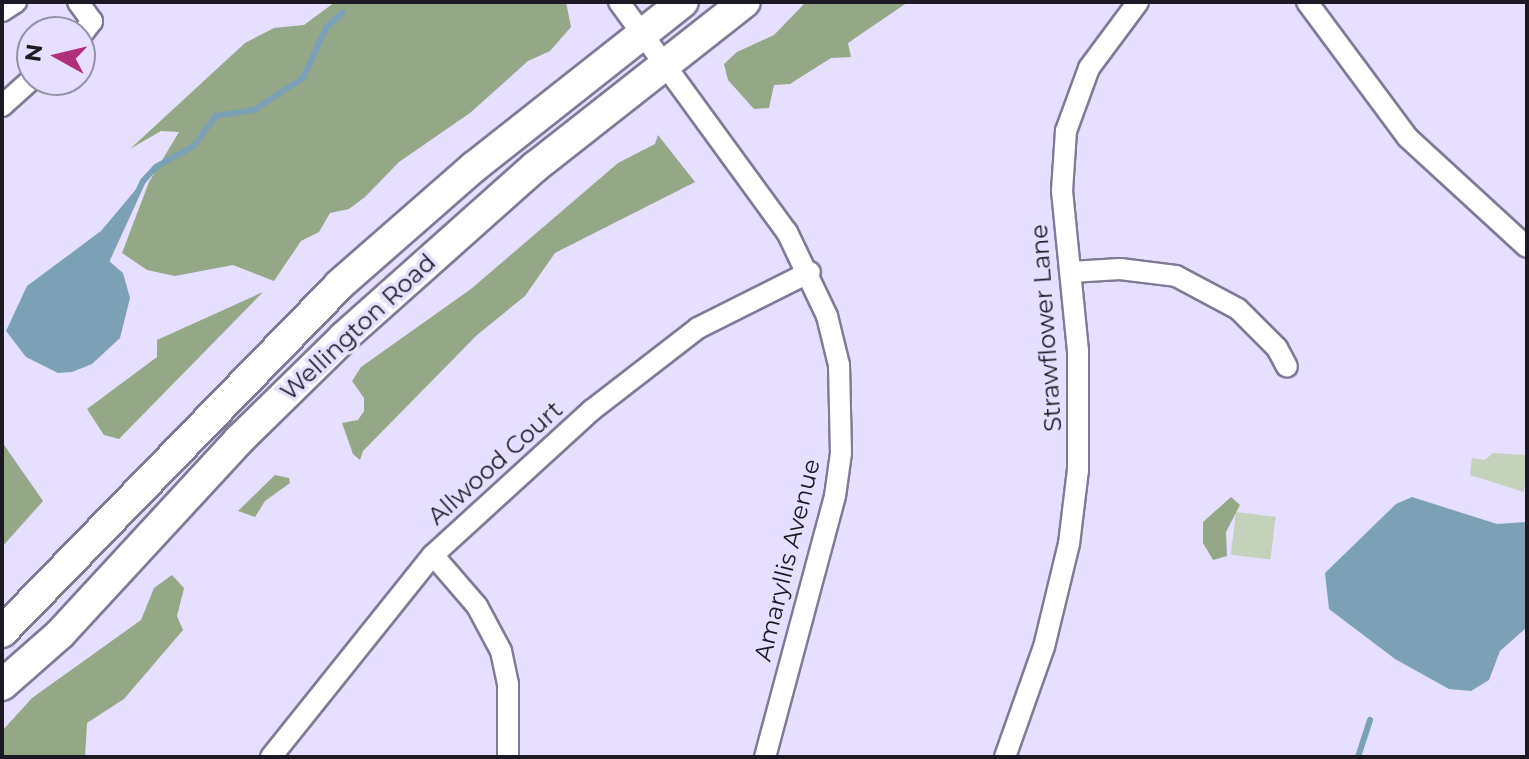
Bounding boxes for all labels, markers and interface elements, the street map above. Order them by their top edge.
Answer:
north arrow [16,16,96,96]
text: N [19,42,48,64]
street label: Strawflower Lane [1024,223,1068,433]
street label: Wellington Road [275,248,441,406]
street label: Allwood Court [422,395,568,531]
street label: Amaryllis Avenue [748,456,826,664]

